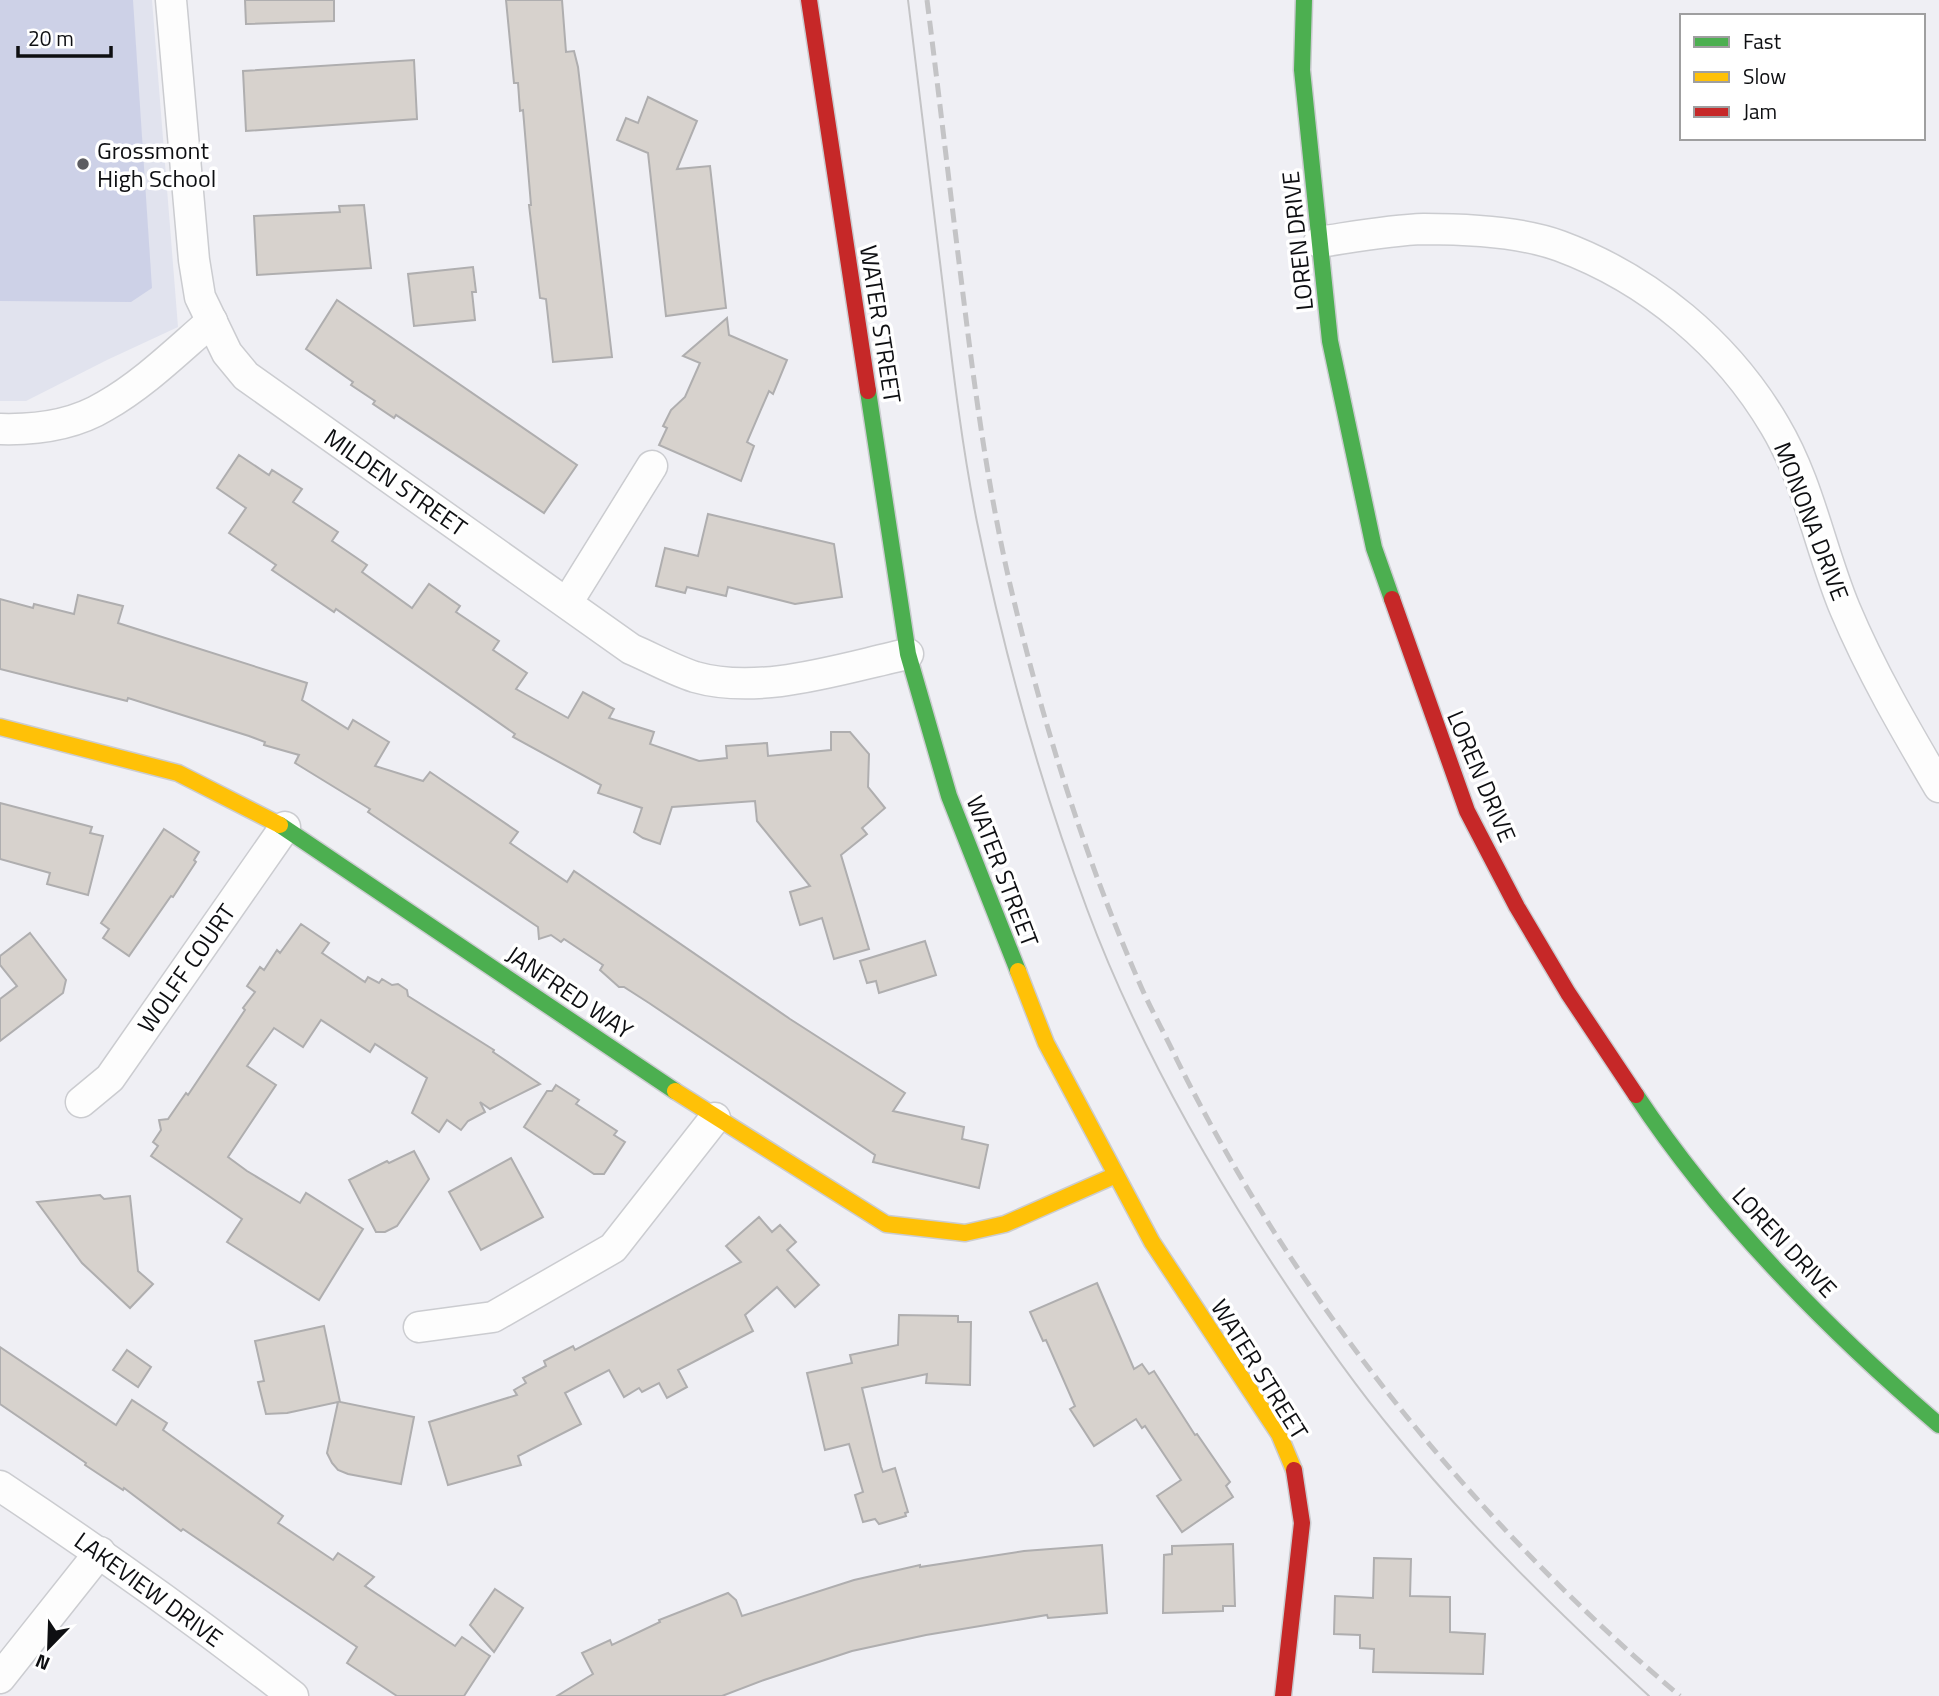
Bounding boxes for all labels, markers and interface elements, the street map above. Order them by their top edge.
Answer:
scale bar [18,14,110,58]
legend [1680,14,1925,140]
text: 20 m [28,22,74,54]
text: Fast [1743,25,1782,57]
text: Slow [1743,60,1786,92]
text: Jam [1743,95,1777,127]
place label: Grossmont High School [97,132,216,196]
marker: Grossmont High School [75,156,91,172]
street label: LOREN DRIVE [1272,170,1322,312]
street label: WATER STREET [851,242,911,406]
street label: MILDEN STREET [317,419,475,545]
street label: MONONA DRIVE [1765,436,1859,606]
street label: LOREN DRIVE [1438,705,1526,847]
street label: WATER STREET [958,790,1049,952]
street label: WOLFF COURT [128,896,244,1040]
street label: JANFRED WAY [500,936,641,1048]
street label: LOREN DRIVE [1724,1179,1846,1305]
street label: WATER STREET [1202,1292,1318,1446]
street label: LAKEVIEW DRIVE [67,1523,231,1655]
north arrow [14,1612,84,1682]
text: N [30,1647,54,1679]

